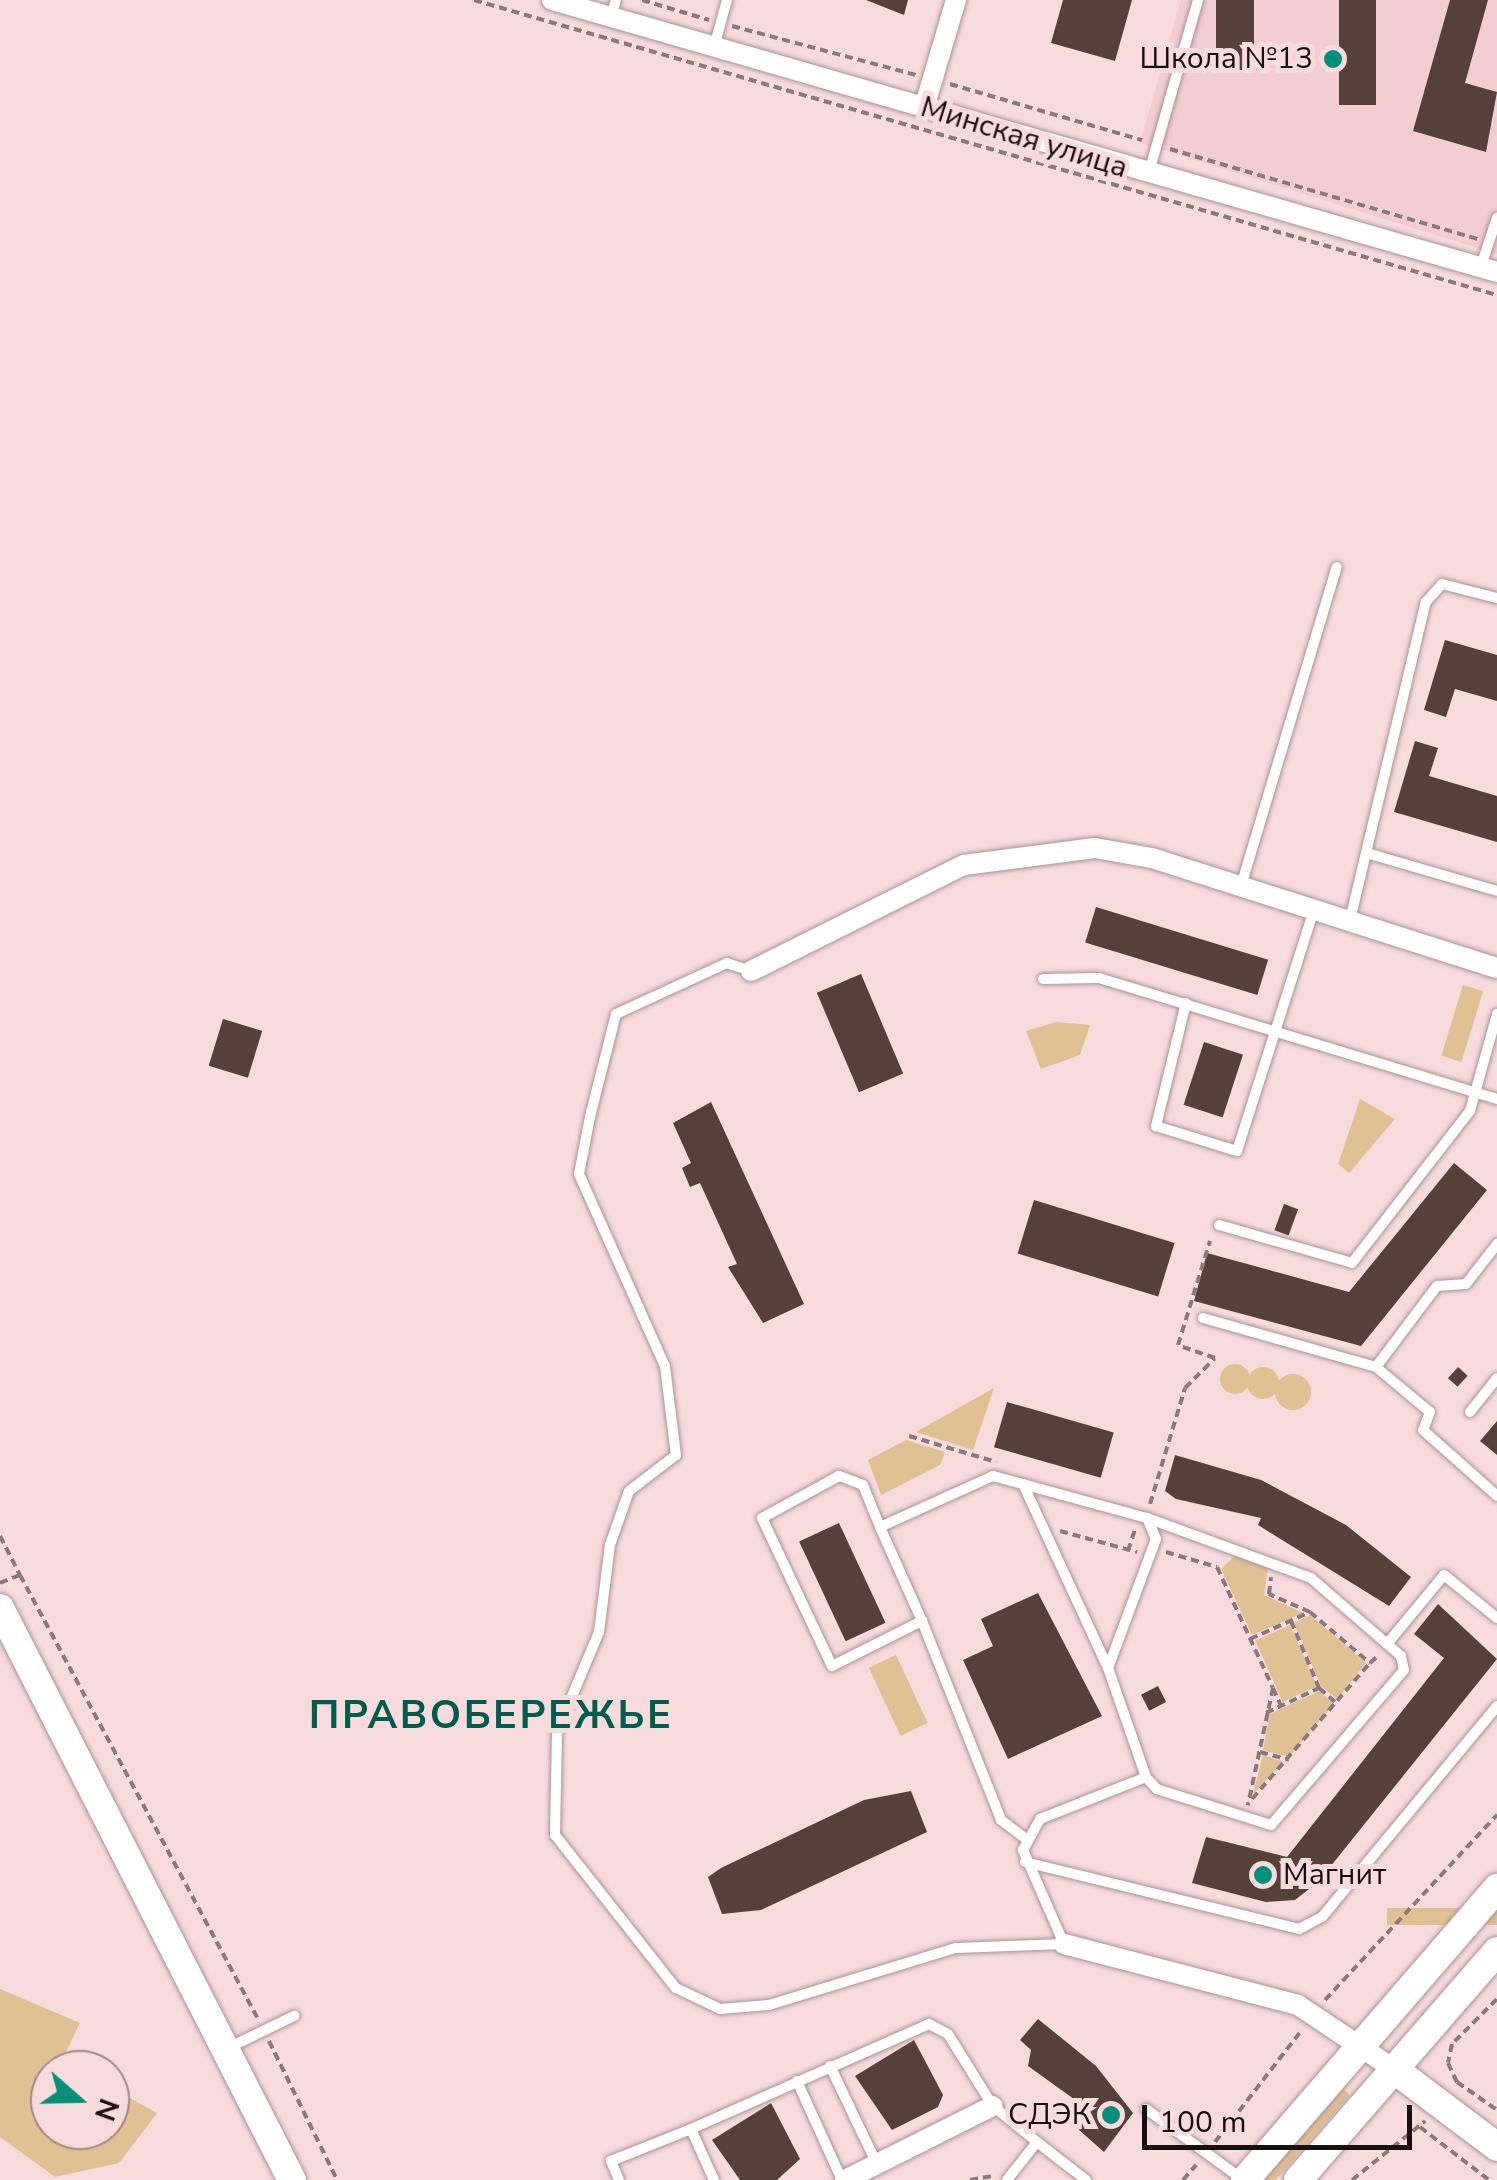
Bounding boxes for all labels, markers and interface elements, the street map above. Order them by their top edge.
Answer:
place label: Школа №13 [1139,41,1313,77]
marker: Школа №13 [1322,48,1344,70]
street label: Минская улица [916,89,1132,187]
district label: ПРАВОБЕРЕЖЬЕ [309,1691,673,1739]
place label: Магнит [1283,1857,1386,1893]
marker: Магнит [1252,1864,1274,1886]
north arrow [30,2050,130,2150]
scale bar [1147,2085,1417,2147]
text: N [85,2093,128,2126]
place label: СДЭК [1008,2097,1091,2133]
text: 100 m [1159,2102,1246,2143]
marker: СДЭК [1100,2104,1122,2126]

